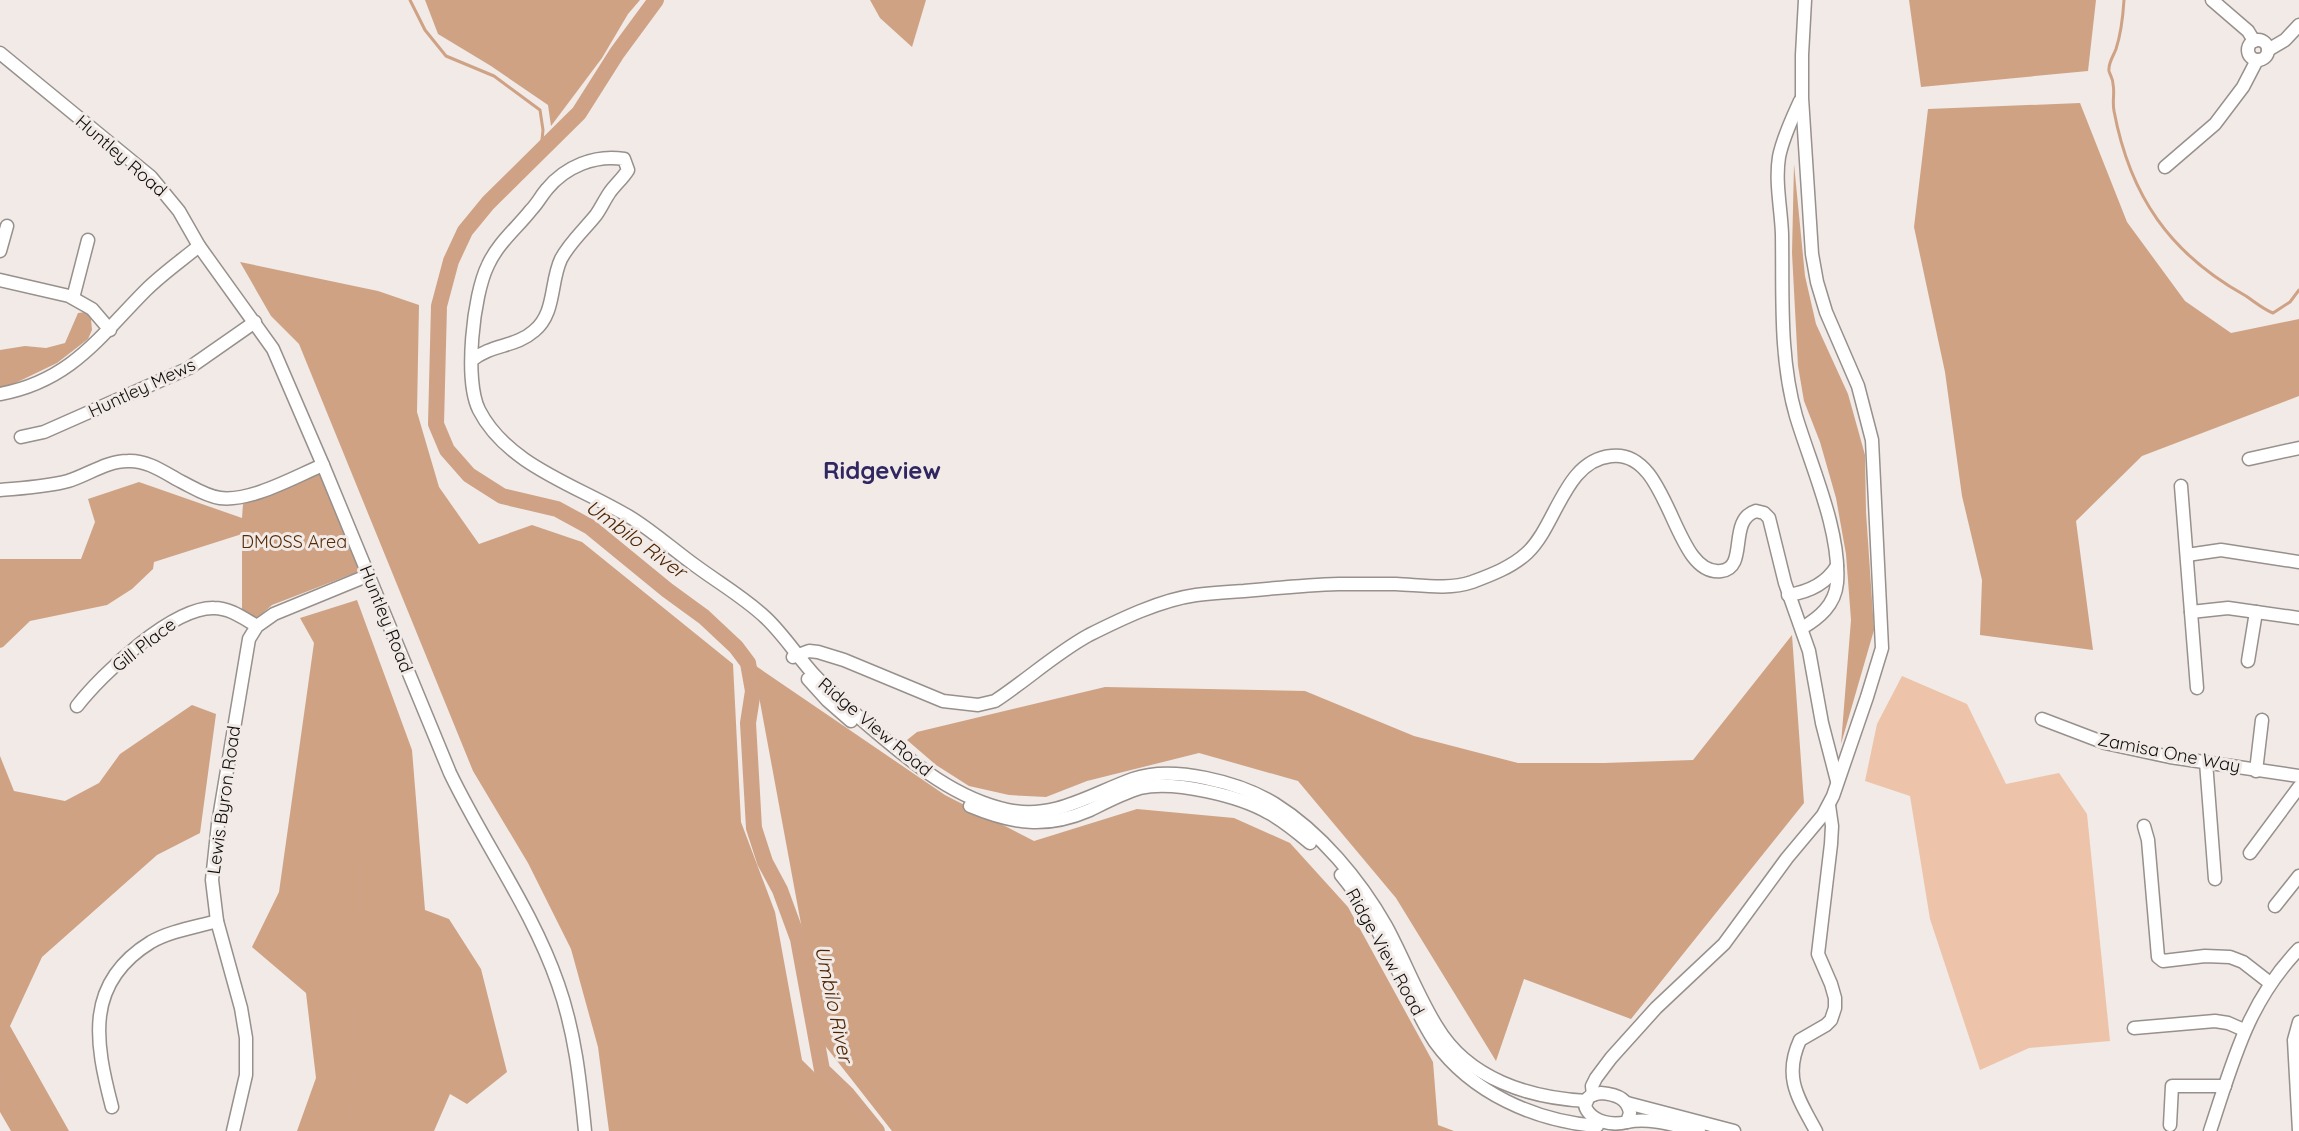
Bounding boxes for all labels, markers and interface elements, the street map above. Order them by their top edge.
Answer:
street label: Huntley Road [71,110,172,202]
street label: Huntley Mews [84,353,199,422]
district label: Ridgeview [823,455,941,485]
water label: Umbilo River [581,494,693,585]
park label: DMOSS Area [241,530,347,553]
street label: Huntley Road [355,562,418,676]
street label: Gill Place [107,613,180,677]
street label: Ridge View Road [814,672,937,781]
street label: Lewis Byron Road [202,724,245,876]
street label: Zamisa One Way [2096,727,2242,778]
street label: Ridge View Road [1341,884,1430,1019]
water label: Umbilo River [810,944,859,1066]

